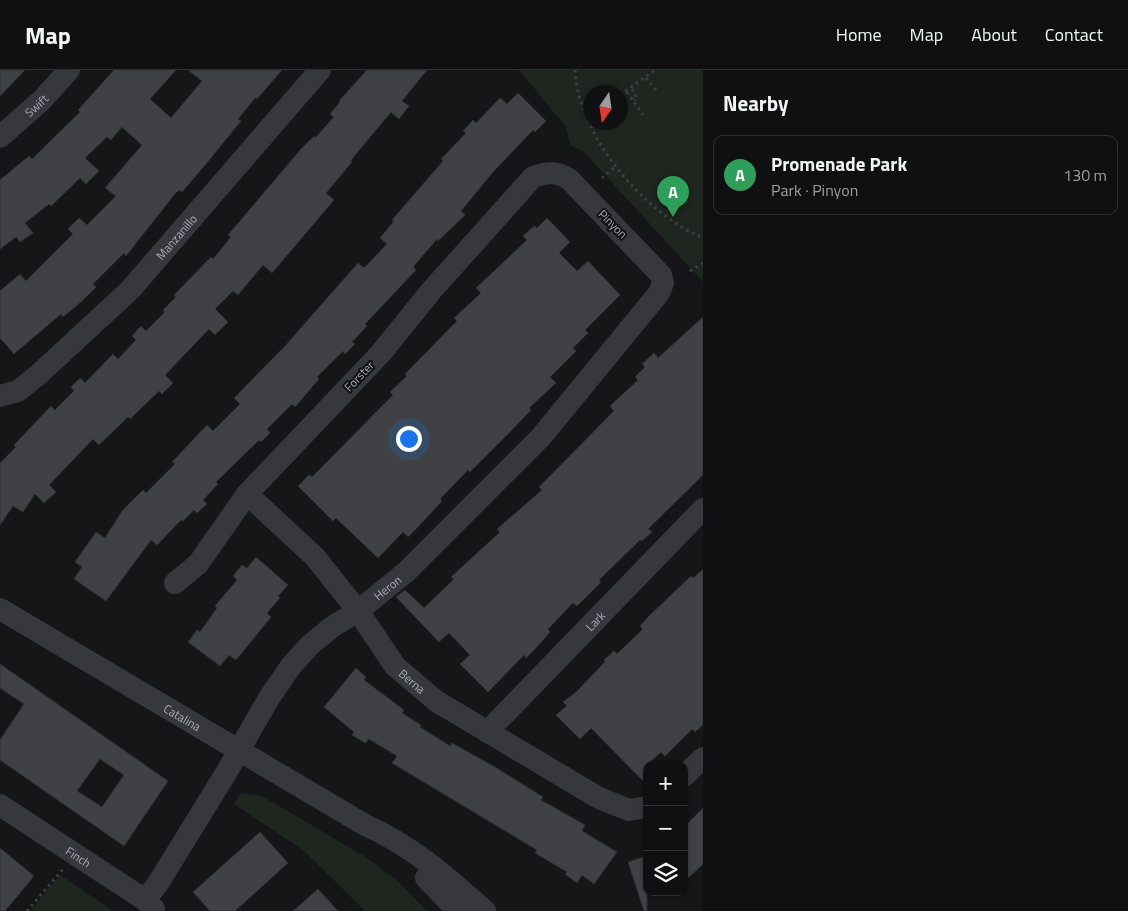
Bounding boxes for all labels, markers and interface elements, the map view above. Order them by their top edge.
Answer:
text: Map [25,17,71,53]
text: Home [836,21,882,48]
text: Map [910,21,943,48]
text: About [971,21,1017,48]
text: Contact [1045,21,1103,48]
north arrow [583,85,628,130]
text: Nearby [723,87,788,119]
street label: Swift [20,89,53,121]
text: Promenade Park [771,149,907,178]
text: A [735,163,745,187]
text: 130 m [1063,163,1107,187]
pin: A [657,176,689,217]
text: Park · Pinyon [771,178,858,202]
street label: Pinyon [594,205,632,243]
street label: Manzanillo [151,210,201,264]
street label: Forster [339,356,379,396]
your location [396,426,422,452]
street label: Heron [369,570,405,604]
street label: Lark [580,606,609,635]
street label: Berna [395,664,430,698]
street label: Catalina [160,698,205,736]
map controls [643,761,688,896]
button: + [643,761,688,806]
button: − [643,806,688,851]
street label: Finch [62,841,95,872]
button: layers [643,851,688,896]

